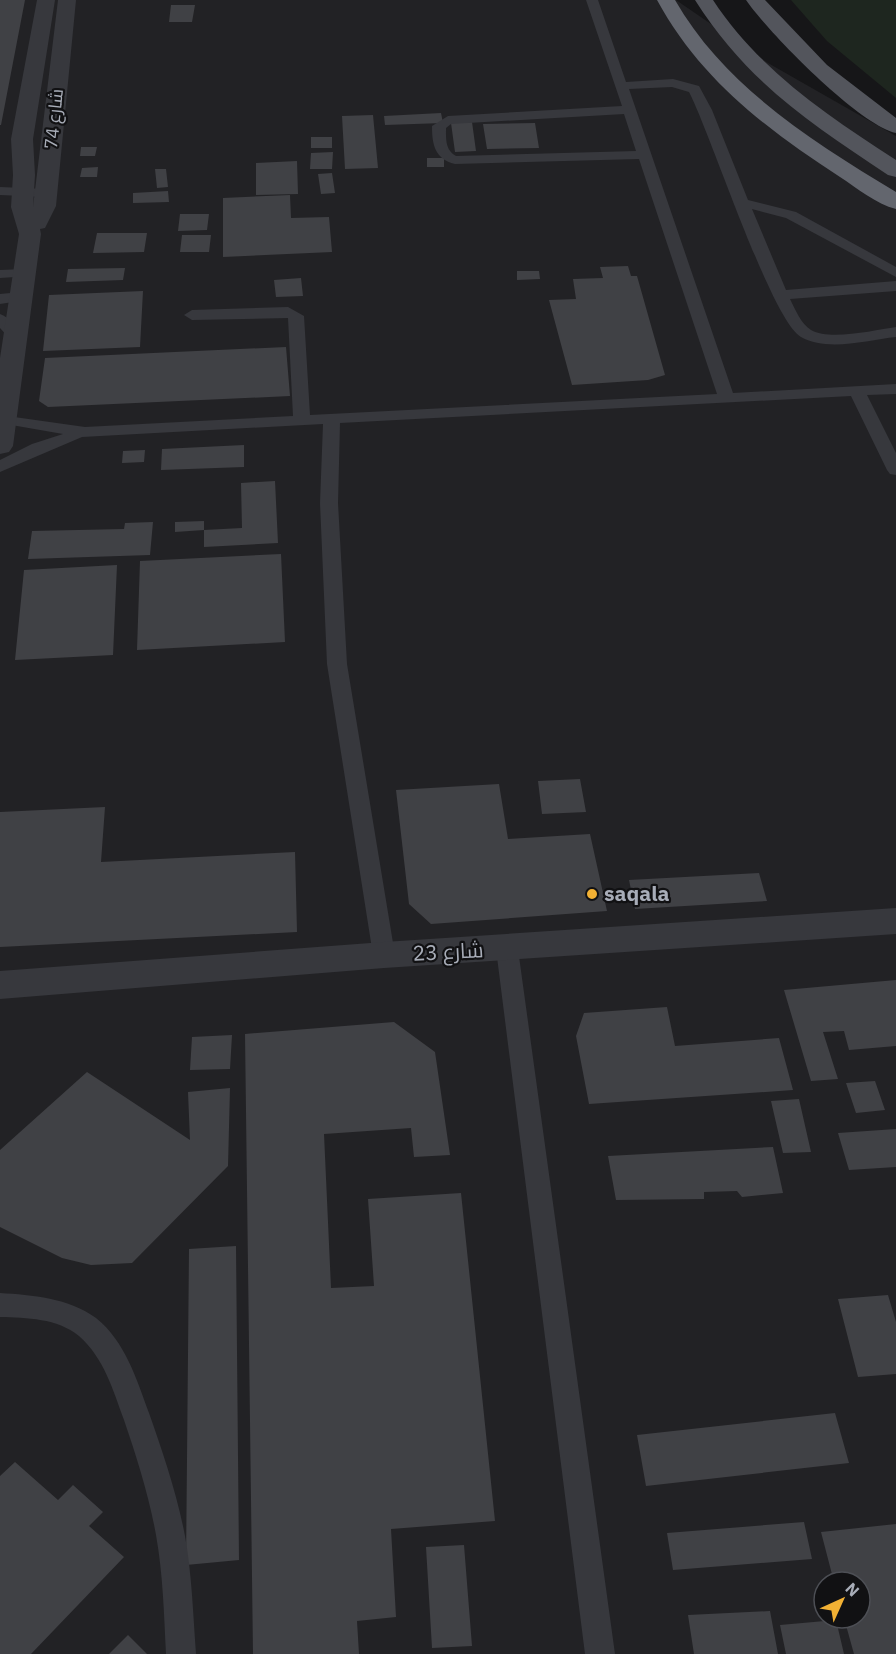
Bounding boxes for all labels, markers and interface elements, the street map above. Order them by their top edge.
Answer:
street label: شارع 74 [39,88,69,150]
place label: saqala [604,879,670,907]
marker: saqala [585,887,599,901]
street label: شارع 23 [412,935,484,968]
north arrow [812,1570,872,1630]
text: N [841,1578,864,1601]

